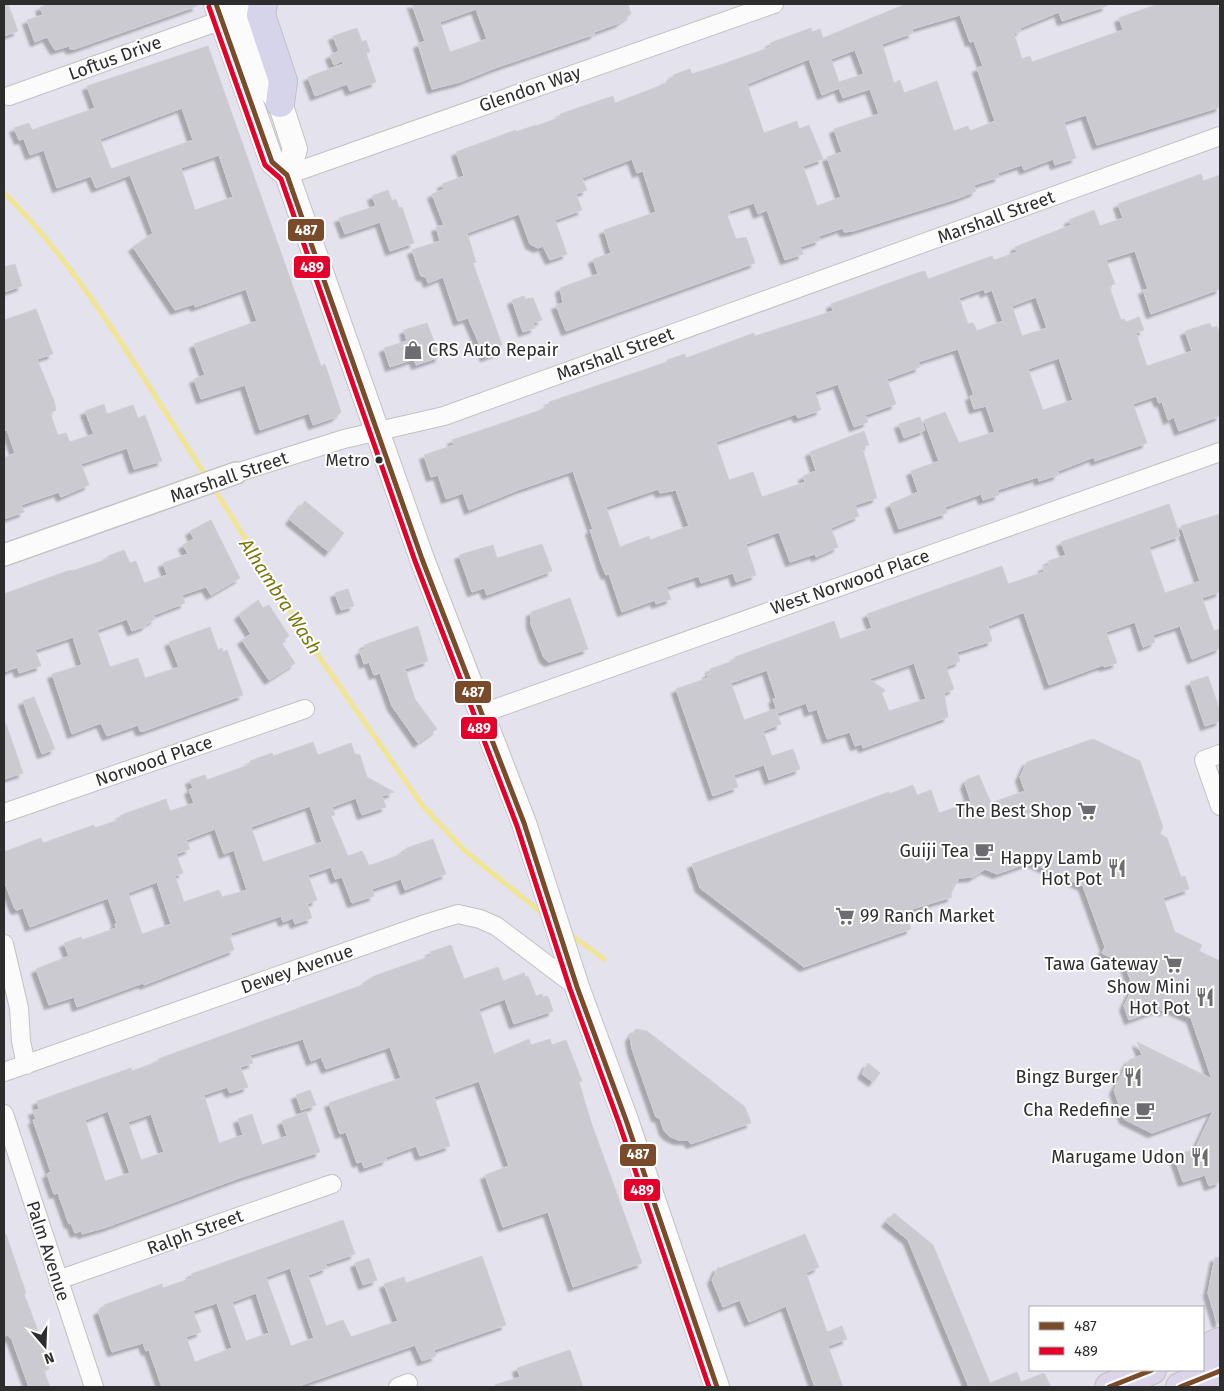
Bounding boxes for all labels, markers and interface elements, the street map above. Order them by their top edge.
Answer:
street label: Loftus Drive [65,31,165,85]
street label: Glendon Way [476,61,584,117]
street label: Marshall Street [934,185,1058,248]
line badge: 487 [287,218,325,242]
text: 487 [295,222,318,239]
line badge: 489 [293,255,331,279]
text: 489 [300,259,324,276]
street label: Marshall Street [553,322,677,385]
shop icon: CRS Auto Repair [402,339,424,361]
place label: CRS Auto Repair [428,339,559,361]
street label: Marshall Street [167,446,291,507]
place label: Metro [325,450,370,471]
marker: Metro [374,455,384,465]
water label: Alhambra Wash [234,533,327,659]
street label: West Norwood Place [768,544,932,620]
line badge: 487 [454,680,492,704]
text: 487 [462,684,485,701]
line badge: 489 [460,716,498,740]
text: 489 [467,720,491,737]
street label: Norwood Place [92,731,216,791]
place label: The Best Shop [956,800,1072,822]
supermarket icon: The Best Shop [1076,800,1098,822]
place label: Guiji Tea [899,840,969,862]
cafe icon: Guiji Tea [973,840,995,862]
place label: Happy Lamb Hot Pot [1000,847,1102,890]
restaurant icon: Happy Lamb Hot Pot [1106,857,1128,879]
supermarket icon: 99 Ranch Market [834,905,856,927]
place label: 99 Ranch Market [860,905,995,927]
street label: Dewey Avenue [238,939,356,999]
place label: Tawa Gateway [1044,953,1158,975]
supermarket icon: Tawa Gateway [1162,953,1184,975]
place label: Show Mini Hot Pot [1107,976,1190,1019]
restaurant icon: Show Mini Hot Pot [1194,986,1216,1008]
place label: Bingz Burger [1016,1066,1118,1088]
restaurant icon: Bingz Burger [1122,1066,1144,1088]
place label: Cha Redefine [1023,1099,1130,1121]
cafe icon: Cha Redefine [1134,1099,1156,1121]
line badge: 487 [619,1143,657,1167]
text: 487 [627,1146,650,1163]
place label: Marugame Udon [1051,1146,1185,1168]
restaurant icon: Marugame Udon [1189,1146,1211,1168]
line badge: 489 [623,1178,661,1202]
text: 489 [630,1182,654,1199]
street label: Palm Avenue [21,1198,75,1304]
street label: Ralph Street [144,1204,246,1260]
legend [1029,1306,1204,1371]
text: 487 [1074,1317,1097,1335]
north arrow [20,1321,70,1371]
text: 489 [1074,1342,1098,1360]
text: N [42,1348,56,1367]

